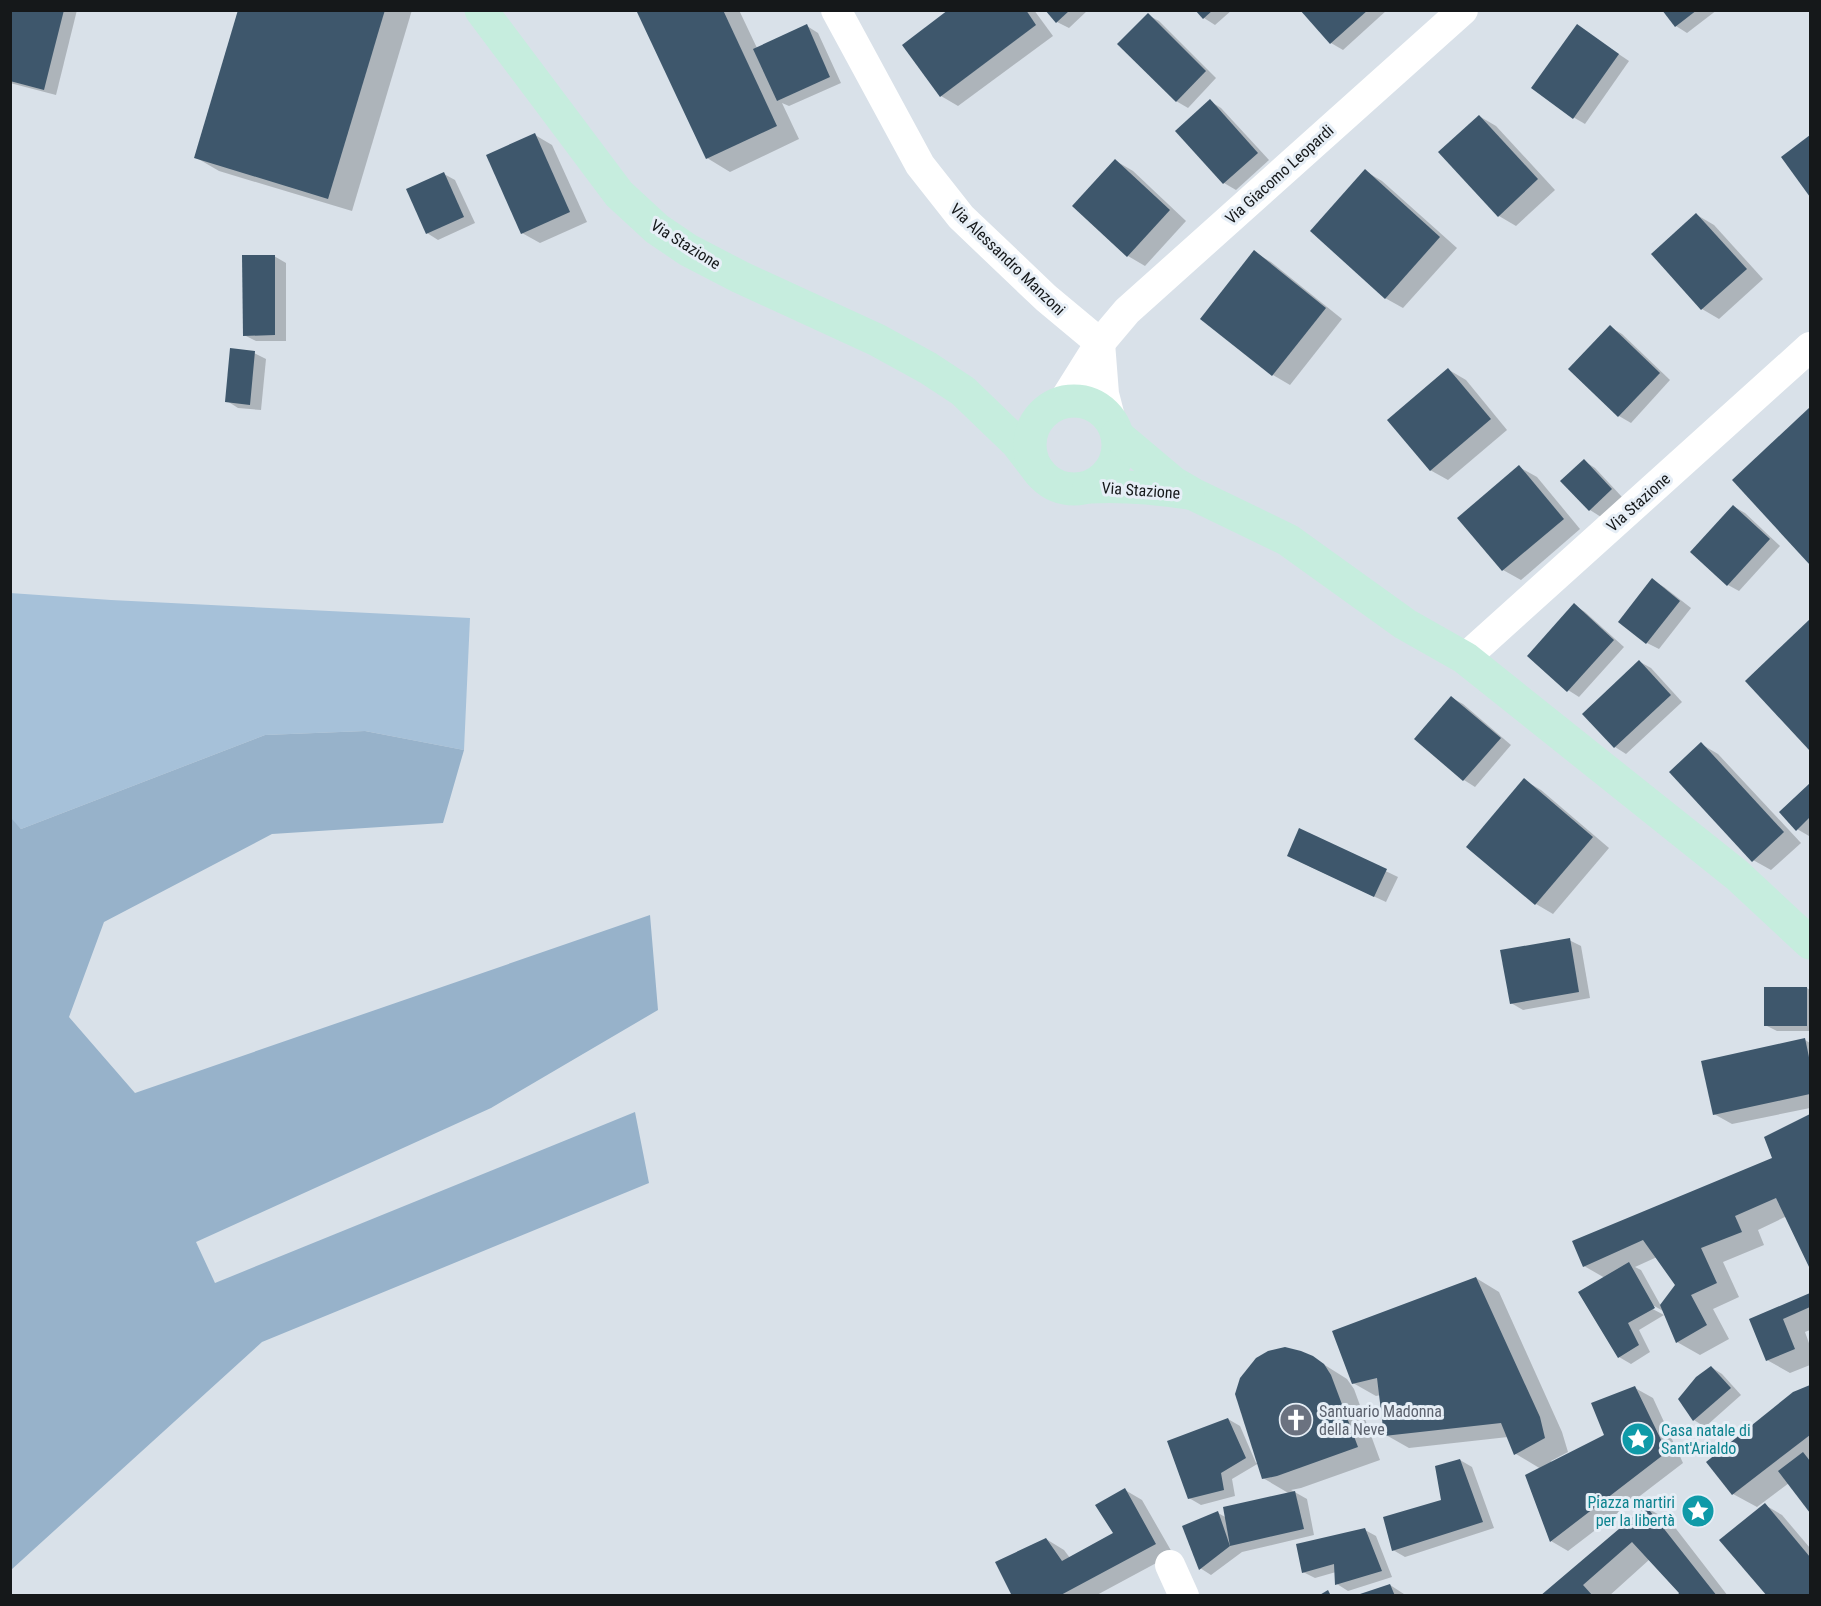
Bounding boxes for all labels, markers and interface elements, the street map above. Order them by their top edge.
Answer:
street label: Via Giacomo Leopardi [1221,121,1337,228]
street label: Via Alessandro Manzoni [946,200,1069,319]
street label: Via Stazione [647,216,724,273]
street label: Via Stazione [1603,469,1674,536]
street label: Via Stazione [1101,478,1181,503]
church icon: Santuario Madonna della Neve [1278,1402,1314,1438]
place label: Santuario Madonna della Neve [1319,1402,1442,1439]
place icon: Casa natale di Sant'Arialdo [1620,1421,1656,1457]
place label: Casa natale di Sant'Arialdo [1661,1421,1751,1458]
place label: Piazza martiri per la libertà [1587,1493,1675,1530]
place icon: Piazza martiri per la libertà [1680,1493,1716,1529]

